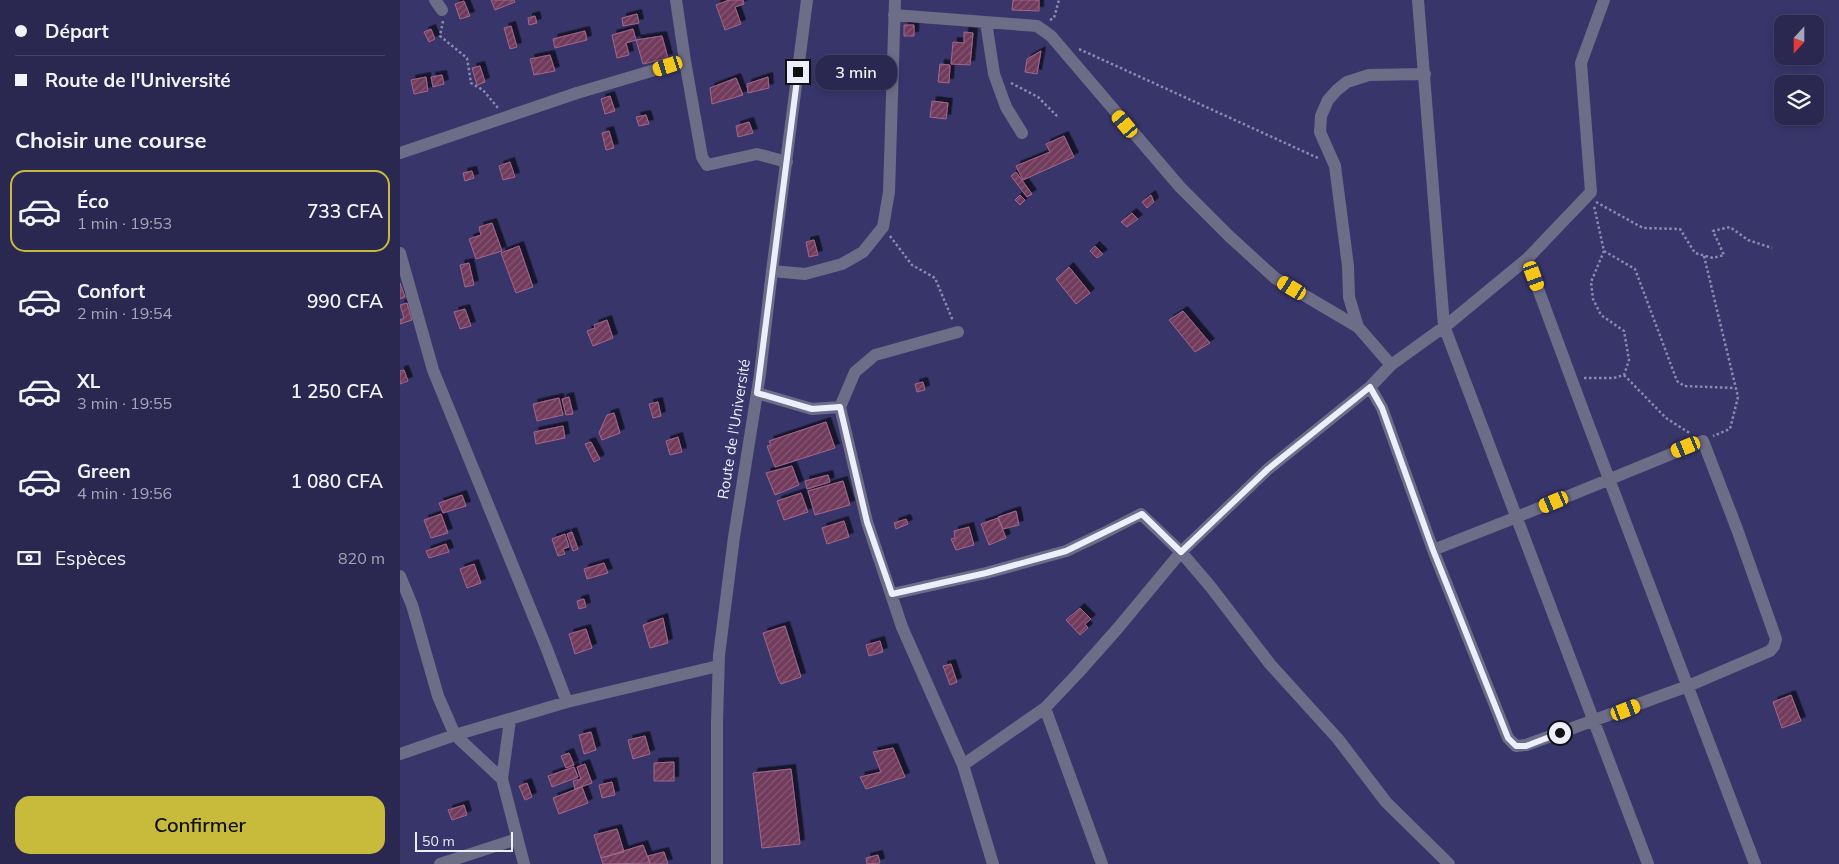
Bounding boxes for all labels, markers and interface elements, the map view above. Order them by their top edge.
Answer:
north arrow [1774,15,1824,65]
map controls [1774,15,1824,125]
text: Départ [45,19,109,43]
car [651,54,684,78]
callout: 3 min [816,54,898,90]
route end [787,61,809,83]
text: 3 min [835,62,877,82]
text: Route de l'Université [45,68,231,92]
button: layers [1774,75,1824,125]
car [1109,108,1140,140]
text: Choisir une course [15,126,207,154]
icon: car [17,189,62,234]
text: Éco [77,189,109,213]
text: 733 CFA [307,199,383,223]
text: 1 min · 19:53 [77,213,172,233]
car [1521,259,1546,293]
car [1275,274,1308,302]
icon: car [17,279,62,324]
text: Confort [77,279,145,303]
text: 990 CFA [307,289,383,313]
text: 2 min · 19:54 [77,303,172,323]
street label: Route de l'Université [713,357,754,500]
icon: car [17,369,62,414]
text: XL [77,369,100,393]
text: 1 250 CFA [290,379,383,403]
text: 3 min · 19:55 [77,393,172,413]
car [1669,434,1702,460]
icon: car [17,459,62,504]
text: Green [77,459,131,483]
text: 1 080 CFA [290,469,383,493]
text: 4 min · 19:56 [77,483,172,503]
car [1537,489,1570,515]
icon: cash [15,544,43,572]
text: Espèces [55,546,126,570]
text: 820 m [338,548,385,568]
car [1609,698,1642,722]
route start [1549,722,1571,744]
button: Confirmer [15,796,385,854]
scale bar [415,829,512,852]
text: 50 m [422,832,455,850]

